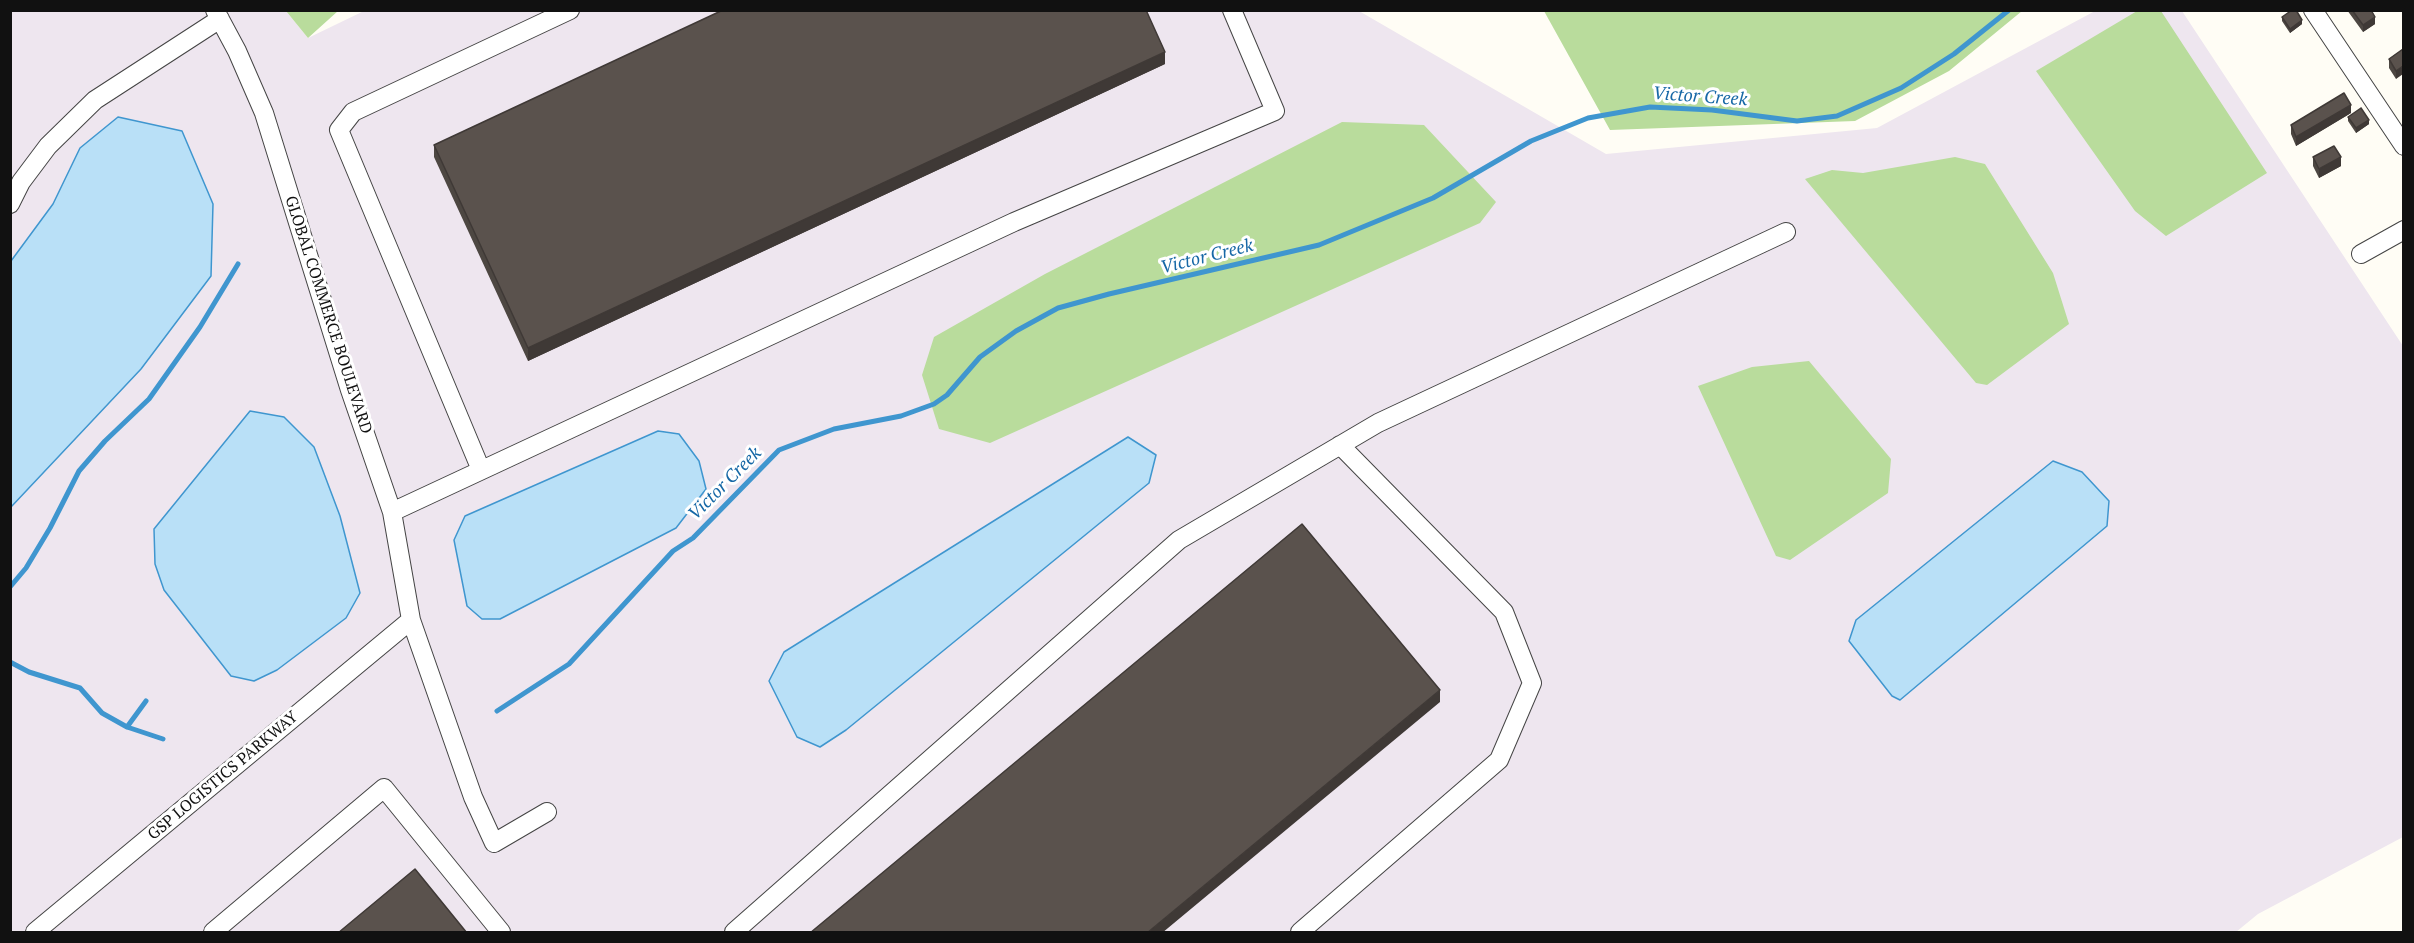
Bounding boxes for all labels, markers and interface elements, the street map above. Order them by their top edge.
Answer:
water label: Victor Creek [1652,83,1748,111]
street label: GLOBAL COMMERCE BOULEVARD [280,194,376,436]
water label: Victor Creek [1158,235,1256,279]
water label: Victor Creek [684,443,766,525]
street label: GSP LOGISTICS PARKWAY [144,708,302,844]

